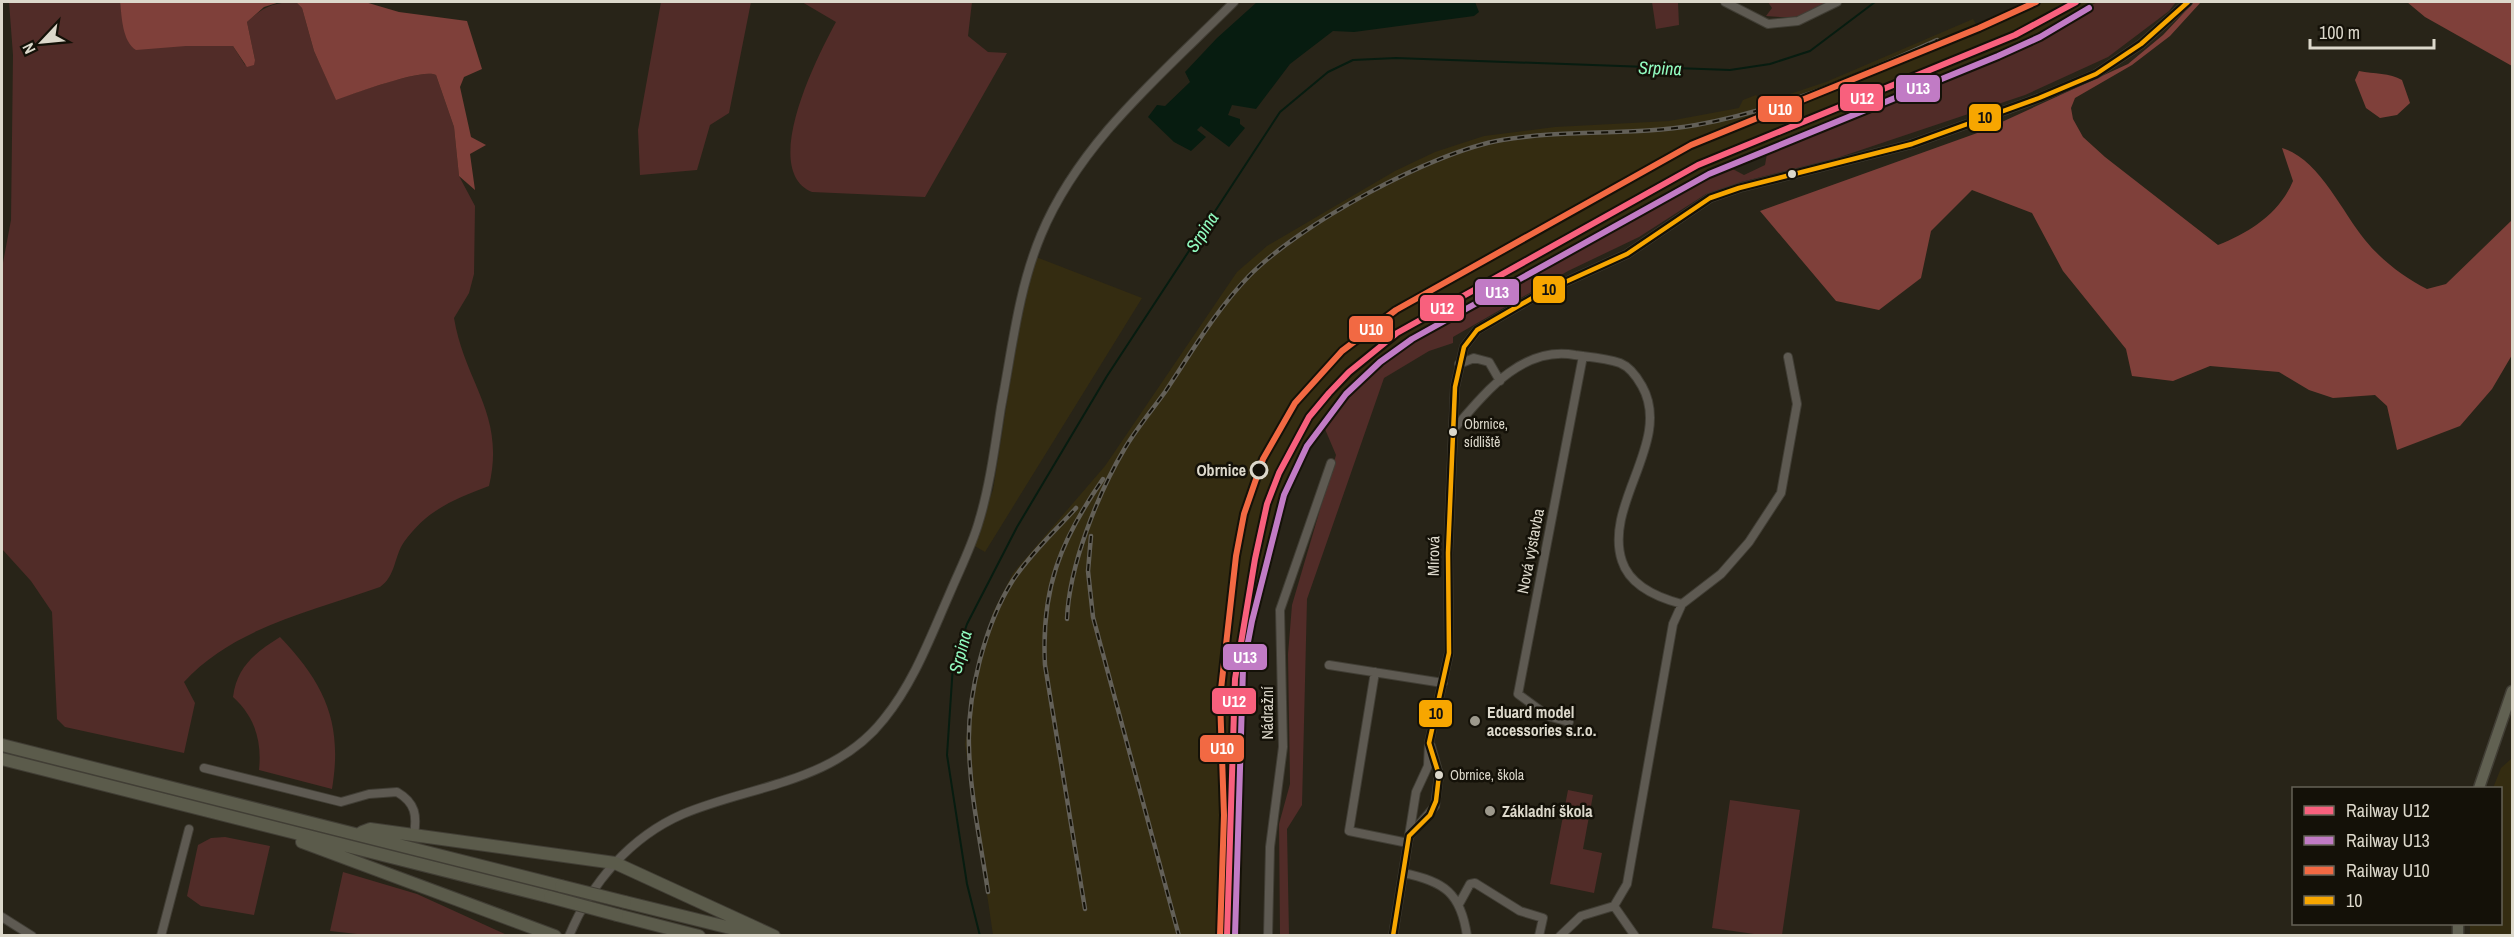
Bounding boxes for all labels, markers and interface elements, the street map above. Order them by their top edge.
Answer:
north arrow [12,12,72,72]
scale bar [2310,12,2434,50]
text: 100 m [2319,20,2360,45]
text: N [17,39,40,58]
water label: Srpina [1638,55,1682,81]
line badge: U13 [1895,74,1941,103]
text: U13 [1906,77,1930,99]
line badge: U12 [1839,83,1884,112]
text: U12 [1850,87,1874,109]
line badge: U10 [1757,95,1803,123]
text: U10 [1768,98,1792,120]
line badge: 10 [1968,103,2002,132]
text: 10 [1978,106,1992,128]
unlabelled marker [1786,168,1798,180]
water label: Srpina [1180,207,1224,257]
line badge: 10 [1532,275,1566,304]
line badge: U13 [1474,278,1520,306]
text: 10 [1542,278,1556,300]
text: U13 [1485,281,1509,303]
line badge: U12 [1419,294,1465,322]
text: U12 [1430,297,1454,319]
line badge: U10 [1348,315,1394,343]
text: U10 [1359,318,1383,340]
place label: Obrnice, sídliště [1464,415,1508,451]
marker: Obrnice, sídliště [1447,426,1459,438]
place label: Obrnice [1196,459,1246,481]
marker: Obrnice [1250,461,1268,479]
street label: Nová výstavba [1511,506,1549,595]
street label: Mírová [1422,535,1444,576]
water label: Srpina [942,628,978,676]
line badge: U13 [1222,643,1268,671]
text: U13 [1233,646,1257,668]
street label: Nádražní [1256,686,1278,740]
line badge: U12 [1211,687,1257,715]
text: U12 [1222,690,1246,712]
line badge: 10 [1418,699,1453,728]
place label: Eduard model accessories s.r.o. [1487,701,1596,741]
text: 10 [1429,702,1443,724]
marker: Eduard model accessories s.r.o. [1468,714,1482,728]
line badge: U10 [1199,734,1245,763]
text: U10 [1210,737,1234,759]
place label: Obrnice, škola [1450,766,1525,784]
marker: Obrnice, škola [1433,769,1445,781]
legend [2292,787,2502,925]
text: Railway U12 [2346,798,2430,823]
place label: Základní škola [1502,800,1593,822]
marker: Základní škola [1483,804,1497,818]
text: Railway U13 [2346,828,2430,853]
text: Railway U10 [2346,858,2430,883]
text: 10 [2346,888,2362,913]

